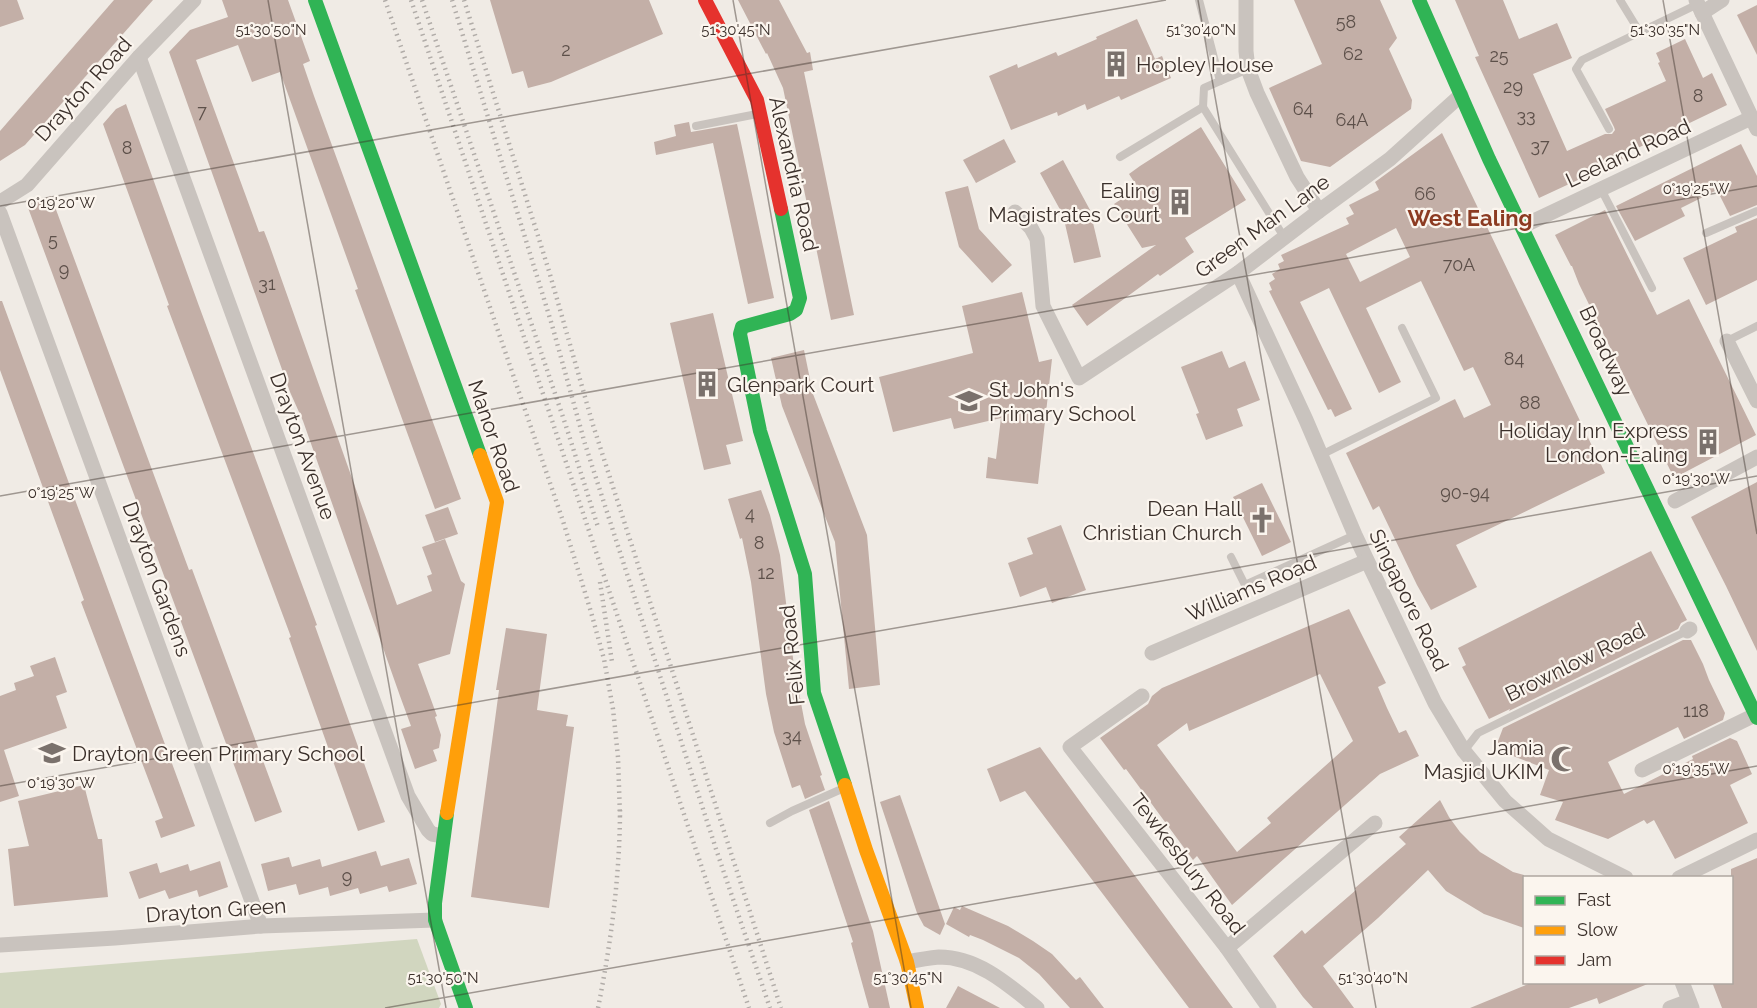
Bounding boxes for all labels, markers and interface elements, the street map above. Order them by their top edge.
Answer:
house number: 58 [1336,11,1356,32]
text: 51°30'50"N [235,21,307,39]
text: 51°30'45"N [701,21,771,39]
text: 51°30'40"N [1166,21,1236,39]
text: 51°30'35"N [1630,21,1700,39]
street label: Drayton Road [29,32,137,146]
house number: 2 [561,39,571,60]
house number: 62 [1343,43,1363,64]
house number: 25 [1489,45,1509,66]
building icon: Hopley House [1101,49,1131,79]
place label: Hopley House [1136,52,1273,77]
house number: 29 [1503,76,1523,97]
house number: 8 [1693,85,1703,106]
street label: Alexandria Road [764,94,824,254]
house number: 64 [1293,98,1314,119]
house number: 7 [197,101,207,122]
house number: 33 [1516,105,1536,126]
house number: 64A [1336,109,1368,130]
street label: Leeland Road [1562,113,1694,193]
house number: 37 [1530,135,1550,156]
house number: 8 [122,137,132,158]
street label: Green Man Lane [1190,169,1334,283]
place label: Ealing Magistrates Court [988,178,1160,227]
text: 0°19'25"W [1663,180,1730,198]
house number: 66 [1414,183,1436,204]
building icon: Ealing Magistrates Court [1165,187,1195,217]
text: 0°19'20"W [27,194,95,212]
district label: West Ealing [1407,205,1533,231]
house number: 5 [48,229,58,250]
house number: 70A [1443,254,1475,275]
house number: 9 [59,259,69,280]
house number: 31 [258,273,276,294]
street label: Broadway [1574,302,1638,400]
house number: 84 [1504,348,1524,369]
street label: Drayton Avenue [265,369,341,523]
building icon: Glenpark Court [692,369,722,399]
place label: Glenpark Court [727,372,874,397]
street label: Manor Road [463,377,525,495]
place label: St John's Primary School [989,377,1136,426]
school or university icon: St John's Primary School [954,386,984,416]
house number: 88 [1519,392,1541,413]
place label: Holiday Inn Express London-Ealing [1499,418,1688,467]
building icon: Holiday Inn Express London-Ealing [1693,427,1723,457]
text: 0°19'30"W [1662,470,1730,488]
house number: 90-94 [1440,482,1490,503]
text: 0°19'25"W [28,484,95,502]
place label: Dean Hall Christian Church [1083,496,1242,545]
street label: Drayton Gardens [117,498,197,660]
house number: 4 [745,503,755,524]
church icon: Dean Hall Christian Church [1247,505,1277,535]
street label: Singapore Road [1364,525,1454,675]
house number: 8 [754,532,764,553]
street label: Williams Road [1182,549,1320,627]
house number: 12 [757,562,775,583]
street label: Felix Road [774,604,810,706]
street label: Brownlow Road [1501,617,1649,707]
house number: 118 [1683,700,1709,721]
house number: 34 [782,725,802,746]
place label: Jamia Masjid UKIM [1423,735,1544,784]
school or university icon: Drayton Green Primary School [37,738,67,768]
place label: Drayton Green Primary School [72,741,365,766]
mosque icon: Jamia Masjid UKIM [1549,744,1579,774]
text: 0°19'35"W [1663,760,1730,778]
text: 0°19'30"W [27,774,95,792]
street label: Tewkesbury Road [1125,789,1251,939]
house number: 9 [342,866,352,887]
legend [1523,876,1733,984]
text: Fast [1577,889,1611,910]
street label: Drayton Green [145,893,287,927]
text: Slow [1577,919,1618,940]
text: Jam [1577,949,1612,970]
text: 51°30'50"N [407,969,479,987]
text: 51°30'45"N [873,969,943,987]
text: 51°30'40"N [1338,969,1408,987]

